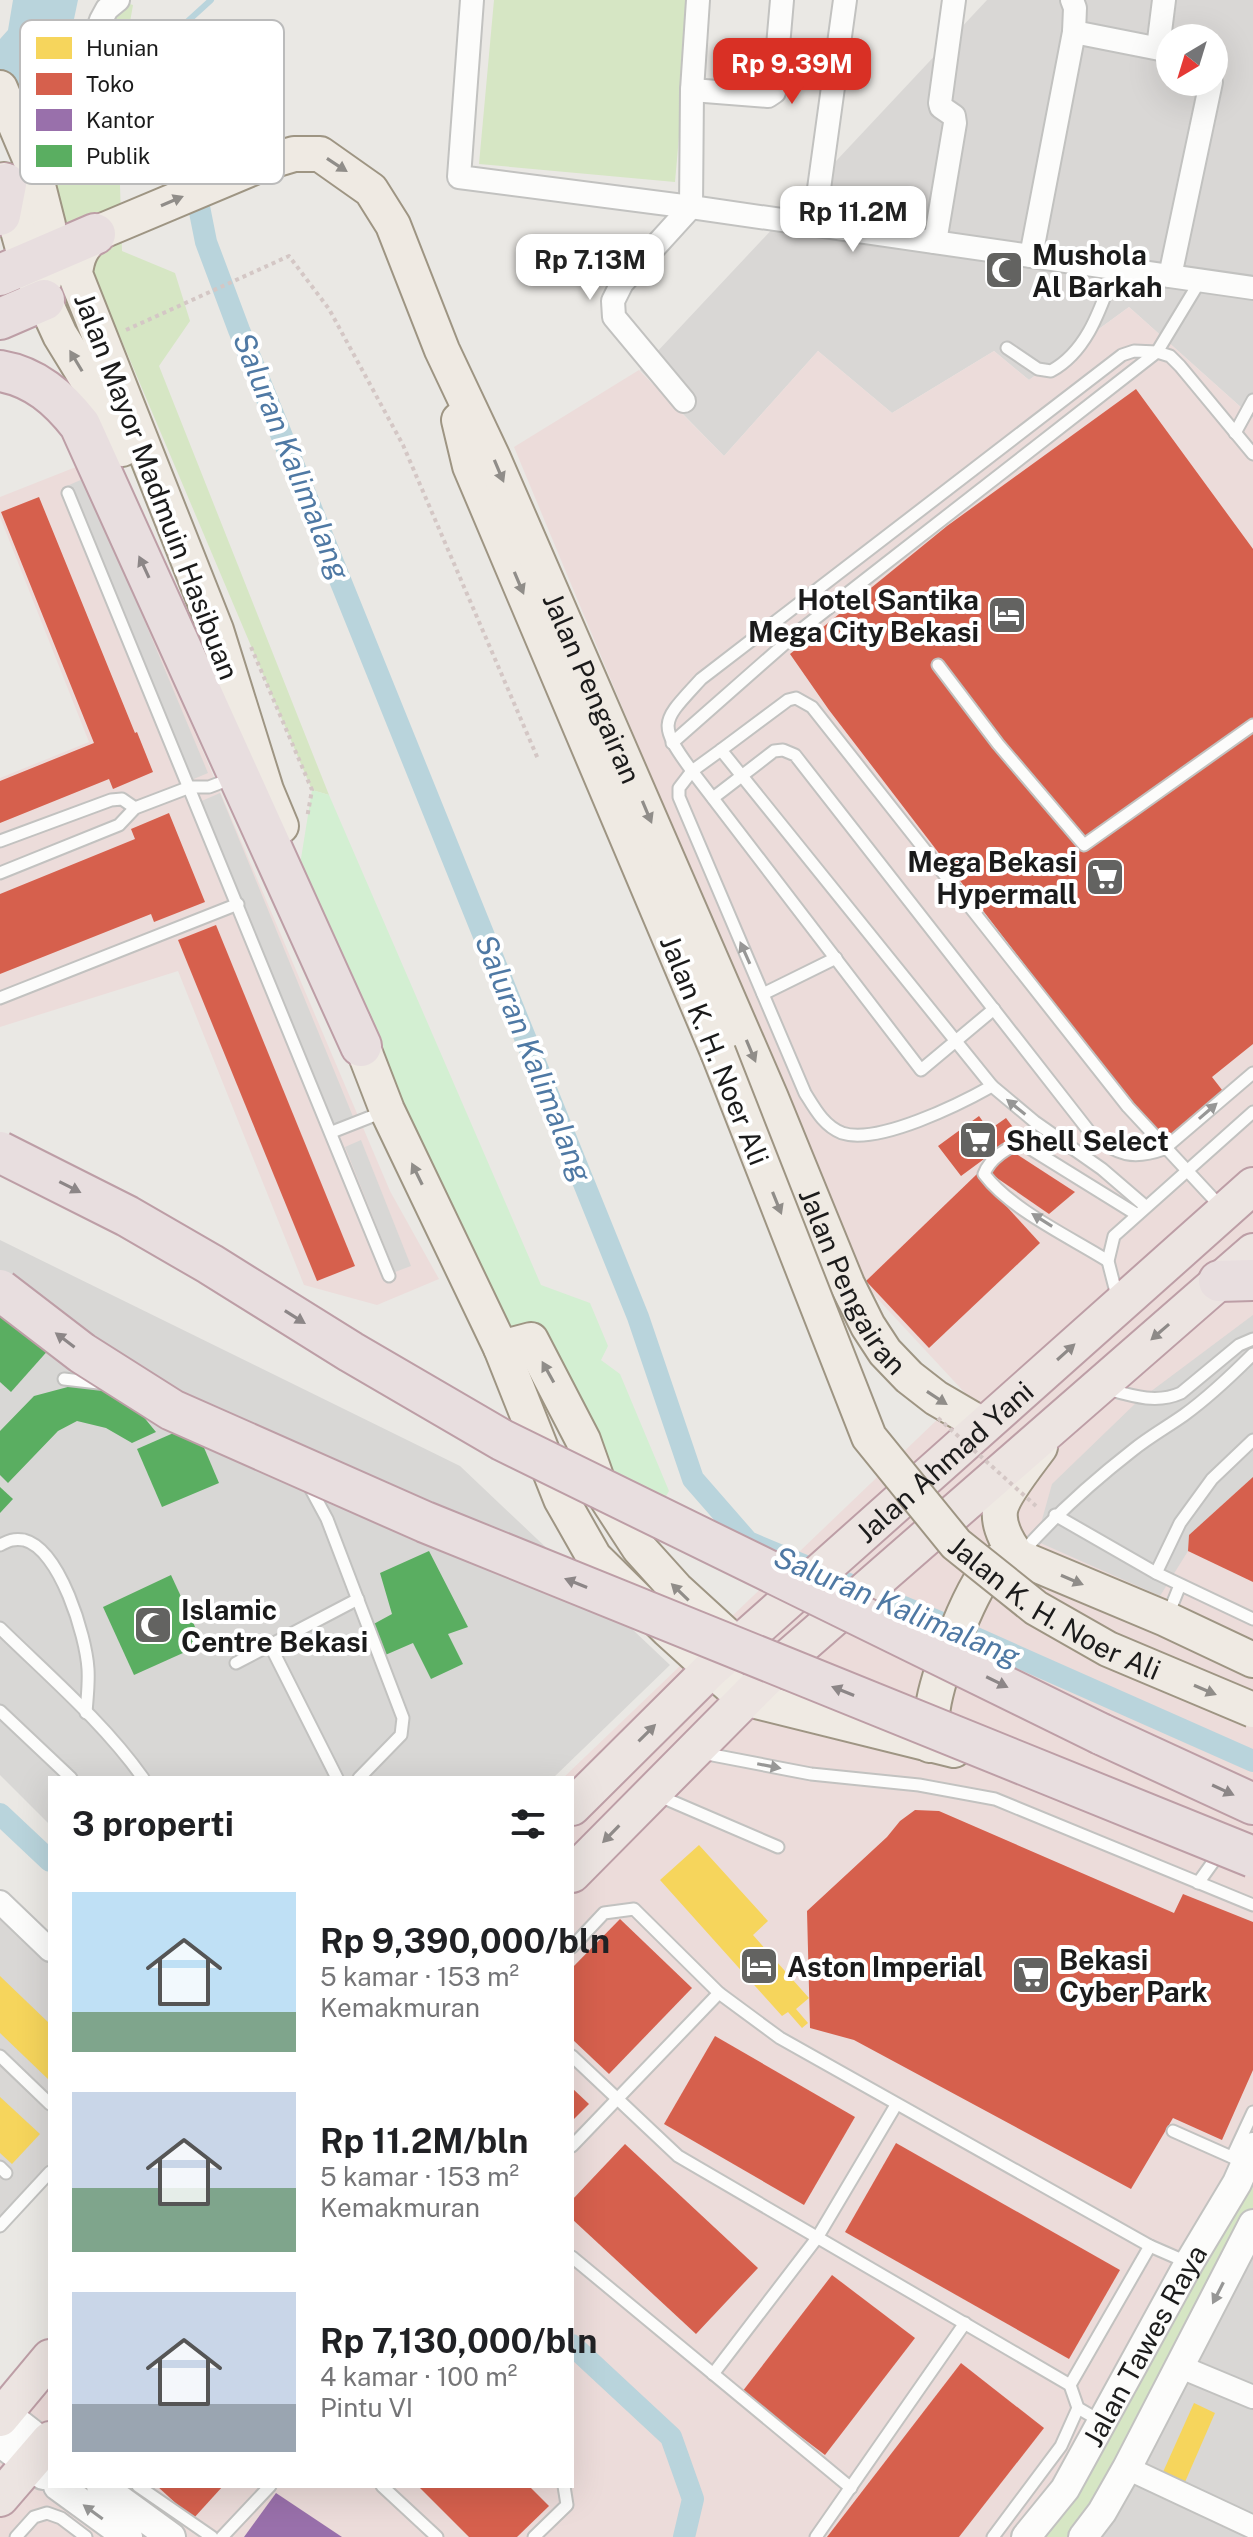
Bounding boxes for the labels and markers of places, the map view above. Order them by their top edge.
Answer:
pin: Rp 9.39M [709,38,875,106]
pin: Rp 11.2M [770,186,936,254]
pin: Rp 7.13M [507,234,673,302]
place label: Mushola Al Barkah [1032,238,1163,303]
mosque icon: Mushola Al Barkah [983,249,1025,291]
place label: Hotel Santika Mega City Bekasi [748,583,979,648]
hotel icon: Hotel Santika Mega City Bekasi [986,594,1028,636]
place label: Mega Bekasi Hypermall [907,845,1077,910]
supermarket icon: Mega Bekasi Hypermall [1084,856,1126,898]
supermarket icon: Shell Select [957,1119,999,1161]
place label: Shell Select [1006,1124,1169,1157]
place label: Islamic Centre Bekasi [181,1593,368,1658]
mosque icon: Islamic Centre Bekasi [132,1604,174,1646]
place label: Bekasi Cyber Park [1059,1943,1207,2008]
hotel icon: Aston Imperial [738,1945,780,1987]
place label: Aston Imperial [787,1950,983,1983]
supermarket icon: Bekasi Cyber Park [1010,1954,1052,1996]

